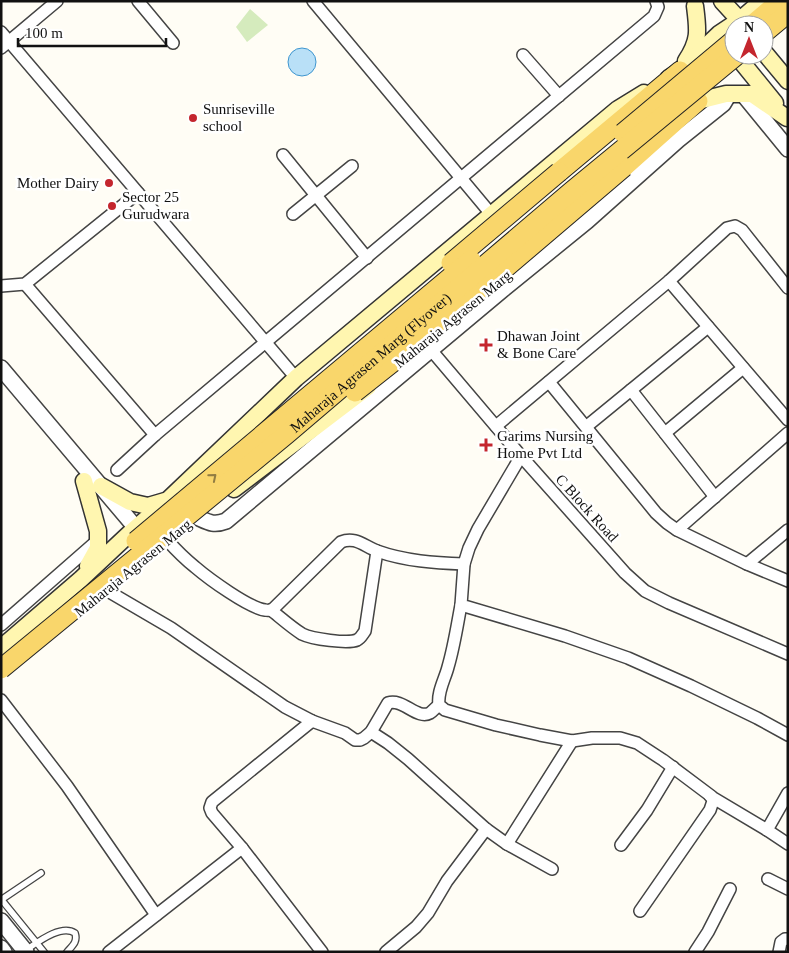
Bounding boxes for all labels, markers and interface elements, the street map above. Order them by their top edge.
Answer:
scale bar [18,15,165,47]
north arrow [724,15,774,65]
text: N [744,20,754,35]
text: 100 m [25,25,63,41]
place label: Sunriseville school [203,101,275,134]
marker: Sunriseville school [187,112,199,124]
place label: Mother Dairy [17,175,99,191]
marker: Mother Dairy [103,177,115,189]
place label: Sector 25 Gurudwara [122,189,190,222]
marker: Sector 25 Gurudwara [106,200,118,212]
street label: Maharaja Agrasen Marg [391,267,515,371]
street label: Maharaja Agrasen Marg (Flyover) [287,290,455,436]
place label: Dhawan Joint & Bone Care [497,328,581,361]
marker: Dhawan Joint & Bone Care [479,338,493,352]
place label: Garims Nursing Home Pvt Ltd [497,428,594,461]
marker: Garims Nursing Home Pvt Ltd [479,438,493,452]
street label: C Block Road [553,471,622,545]
one-way arrow [207,474,216,482]
street label: Maharaja Agrasen Marg [71,516,195,620]

